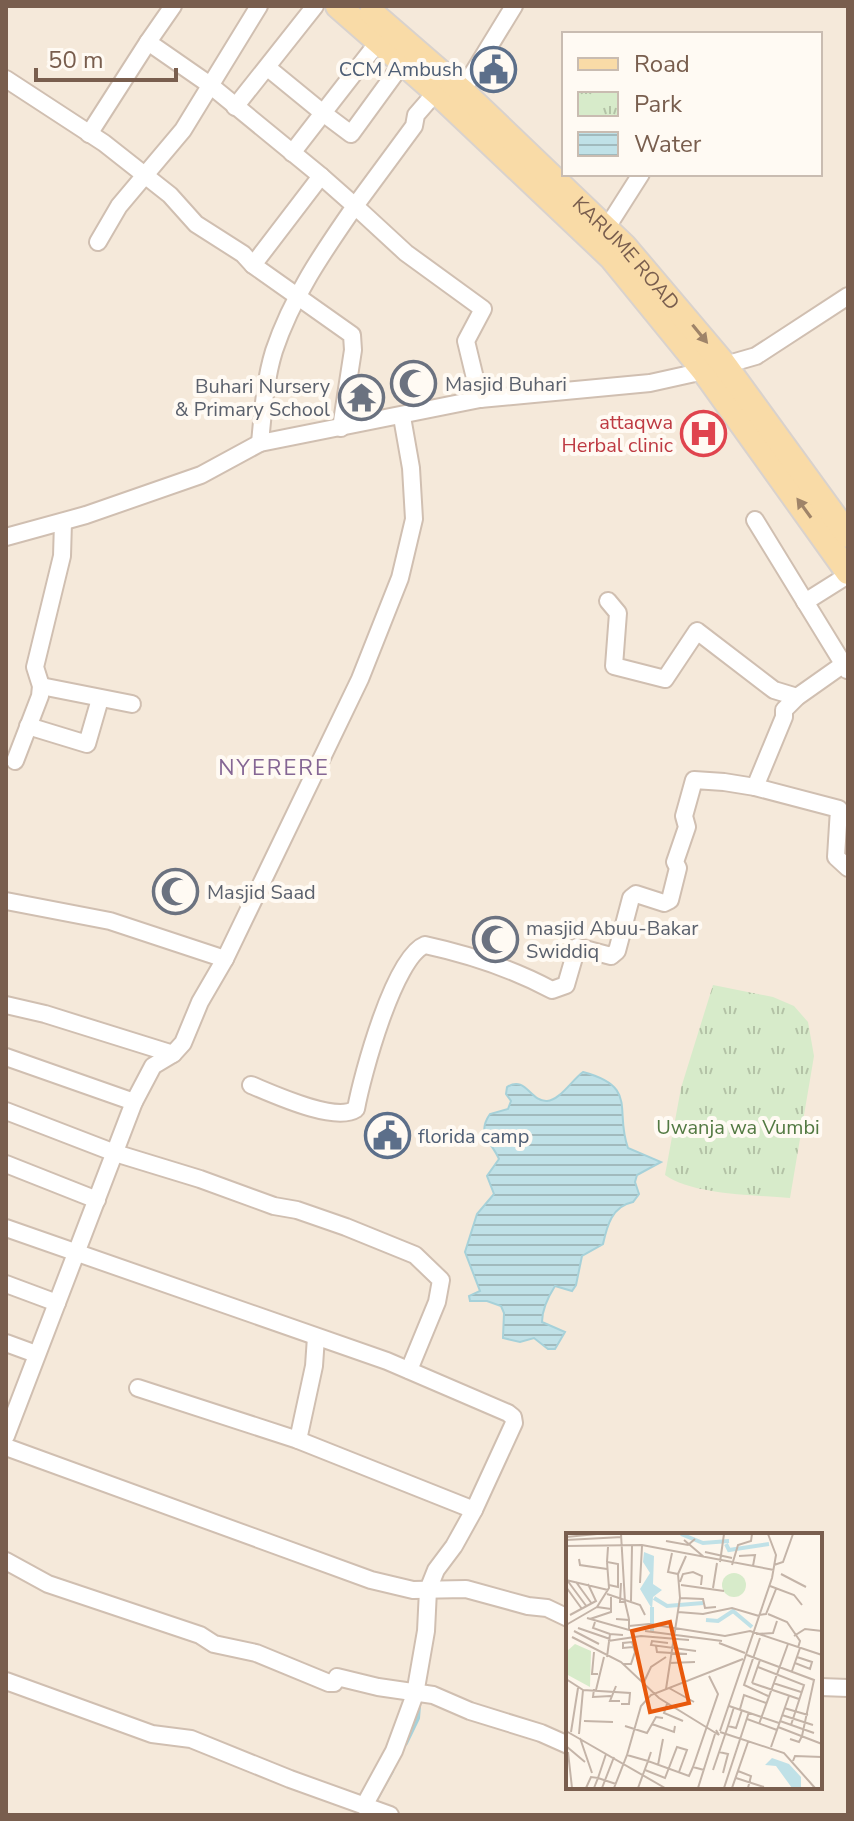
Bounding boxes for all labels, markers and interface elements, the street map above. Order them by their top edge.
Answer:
scale bar [36,32,176,82]
legend [562,32,822,176]
text: 50 m [48,44,104,76]
public building icon: CCM Ambush [470,45,518,93]
text: Road [634,48,690,80]
place label: CCM Ambush [339,56,463,83]
text: Park [634,88,683,120]
text: Water [634,128,702,160]
street label: KARUME ROAD [566,191,685,316]
one-way arrow [691,324,707,344]
mosque icon: Masjid Buhari [390,360,438,408]
place label: Masjid Buhari [445,371,567,398]
place label: Buhari Nursery & Primary School [175,373,331,423]
temple icon: Buhari Nursery & Primary School [337,374,385,422]
place label: attaqwa Herbal clinic [562,409,673,459]
hospital icon: attaqwa Herbal clinic [680,410,728,458]
one-way arrow [796,497,812,518]
district label: NYERERE [218,753,330,783]
mosque icon: Masjid Saad [152,868,200,916]
place label: Masjid Saad [207,879,316,906]
place label: masjid Abuu-Bakar Swiddiq [526,915,698,965]
mosque icon: masjid Abuu-Bakar Swiddiq [471,916,519,964]
public building icon: florida camp [363,1112,411,1160]
park label: Uwanja wa Vumbi [656,1114,820,1141]
place label: florida camp [418,1123,529,1150]
inset map [566,1533,822,1789]

